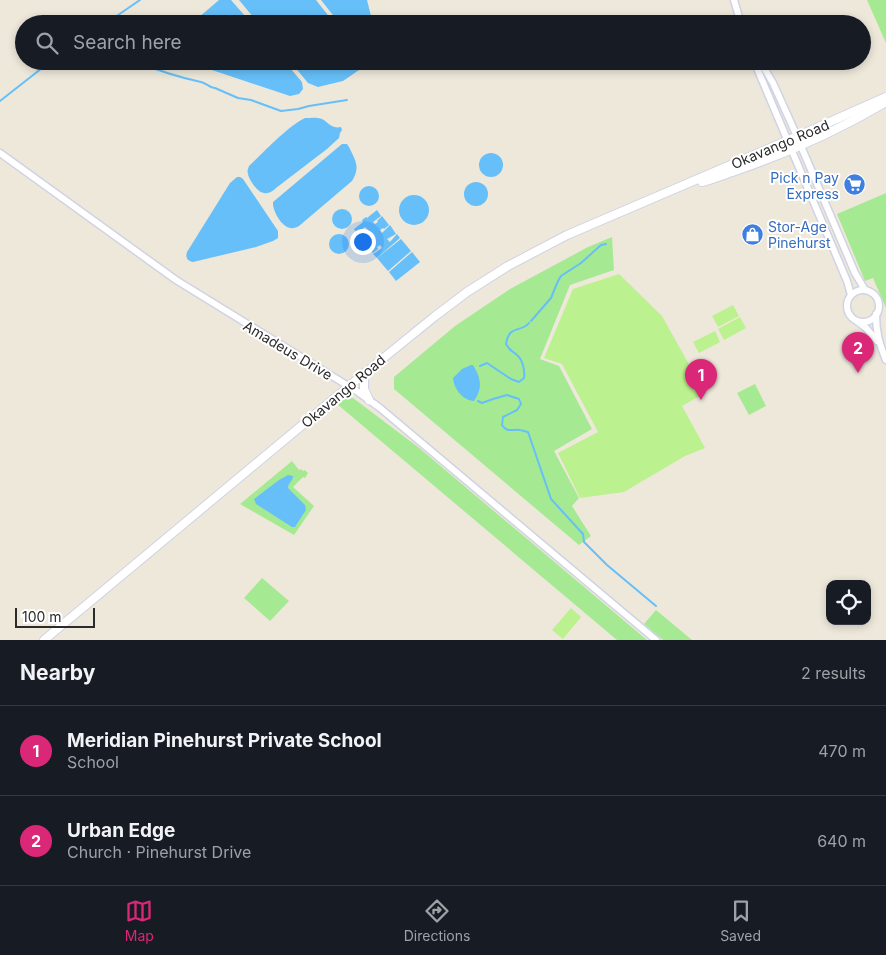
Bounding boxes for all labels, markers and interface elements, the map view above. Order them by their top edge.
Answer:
search box [15,15,871,70]
icon: search [33,29,61,57]
text: Search here [73,31,182,54]
street label: Okavango Road [729,116,831,172]
place label: Pick n Pay Express [770,169,839,202]
supermarket icon: Pick n Pay Express [843,173,867,197]
place label: Stor-Age Pinehurst [768,218,831,251]
shop icon: Stor-Age Pinehurst [740,222,764,246]
your location [350,229,376,255]
street label: Amadeus Drive [240,317,336,383]
pin: 2 [842,332,874,373]
street label: Okavango Road [297,351,389,431]
pin: 1 [685,359,717,400]
map controls [826,580,871,625]
button: locate [826,580,871,625]
scale bar [15,605,95,628]
text: 100 m [22,608,62,625]
text: Nearby [20,660,95,685]
text: 2 results [801,663,866,683]
text: Meridian Pinehurst Private School [67,729,382,752]
text: 1 [33,741,39,761]
text: 470 m [818,741,866,761]
text: School [67,752,119,772]
text: Urban Edge [67,819,175,842]
text: 2 [31,831,41,851]
text: 640 m [817,831,866,851]
text: Church · Pinehurst Drive [67,842,251,862]
tab: Map [125,897,154,944]
tab: Directions [404,897,470,944]
tab: Saved [720,897,761,944]

